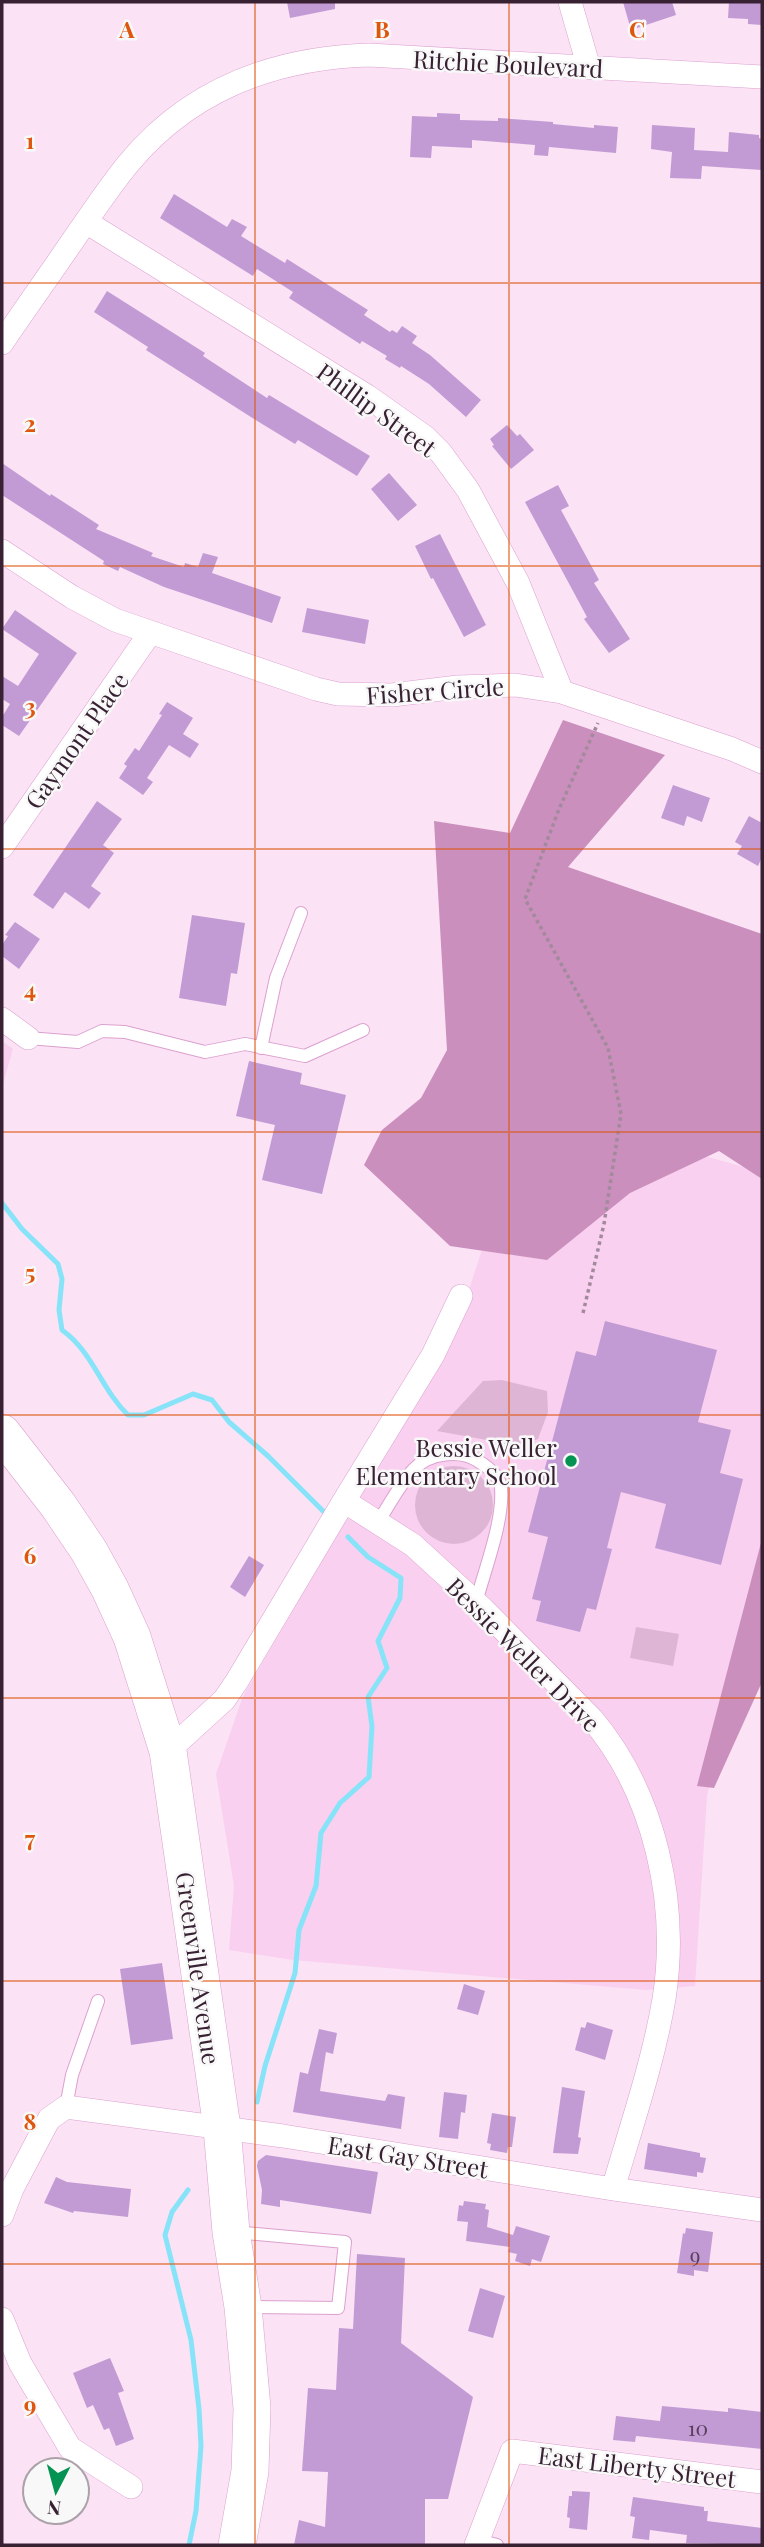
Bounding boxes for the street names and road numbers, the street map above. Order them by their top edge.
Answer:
street label: Ritchie Boulevard [412,42,604,84]
street label: Phillip Street [311,355,443,463]
street label: Gaymont Place [17,665,135,815]
street label: Fisher Circle [365,669,505,711]
street label: Bessie Weller Drive [440,1570,608,1738]
street label: Greenville Avenue [170,1870,228,2066]
street label: East Gay Street [326,2128,491,2185]
street label: East Liberty Street [536,2438,738,2494]

